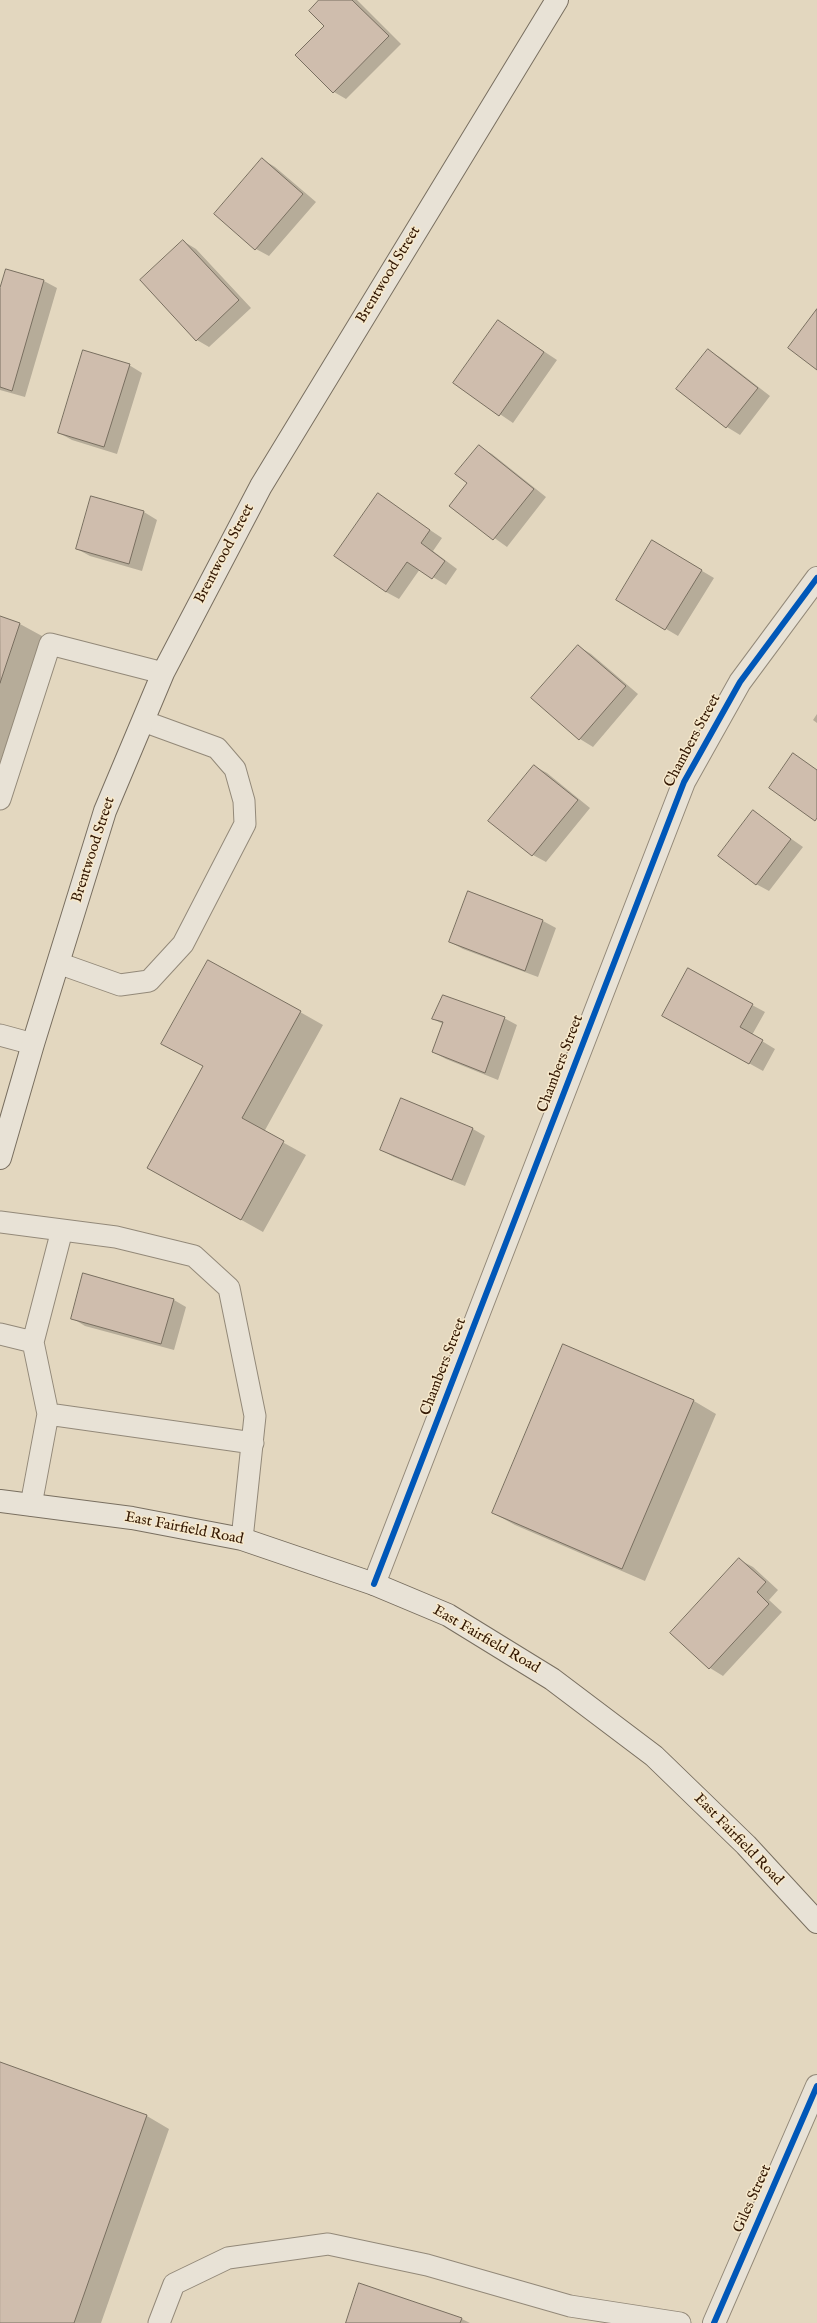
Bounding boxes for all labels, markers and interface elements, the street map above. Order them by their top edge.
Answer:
street label: Brentwood Street [353,223,425,327]
street label: Brentwood Street [191,501,259,607]
street label: Chambers Street [661,691,725,791]
street label: Brentwood Street [68,795,120,905]
street label: Chambers Street [534,1013,588,1115]
street label: Chambers Street [417,1316,471,1418]
street label: East Fairfield Road [123,1509,245,1549]
street label: East Fairfield Road [429,1602,543,1678]
street label: East Fairfield Road [690,1790,786,1890]
street label: Giles Street [730,2162,776,2236]

